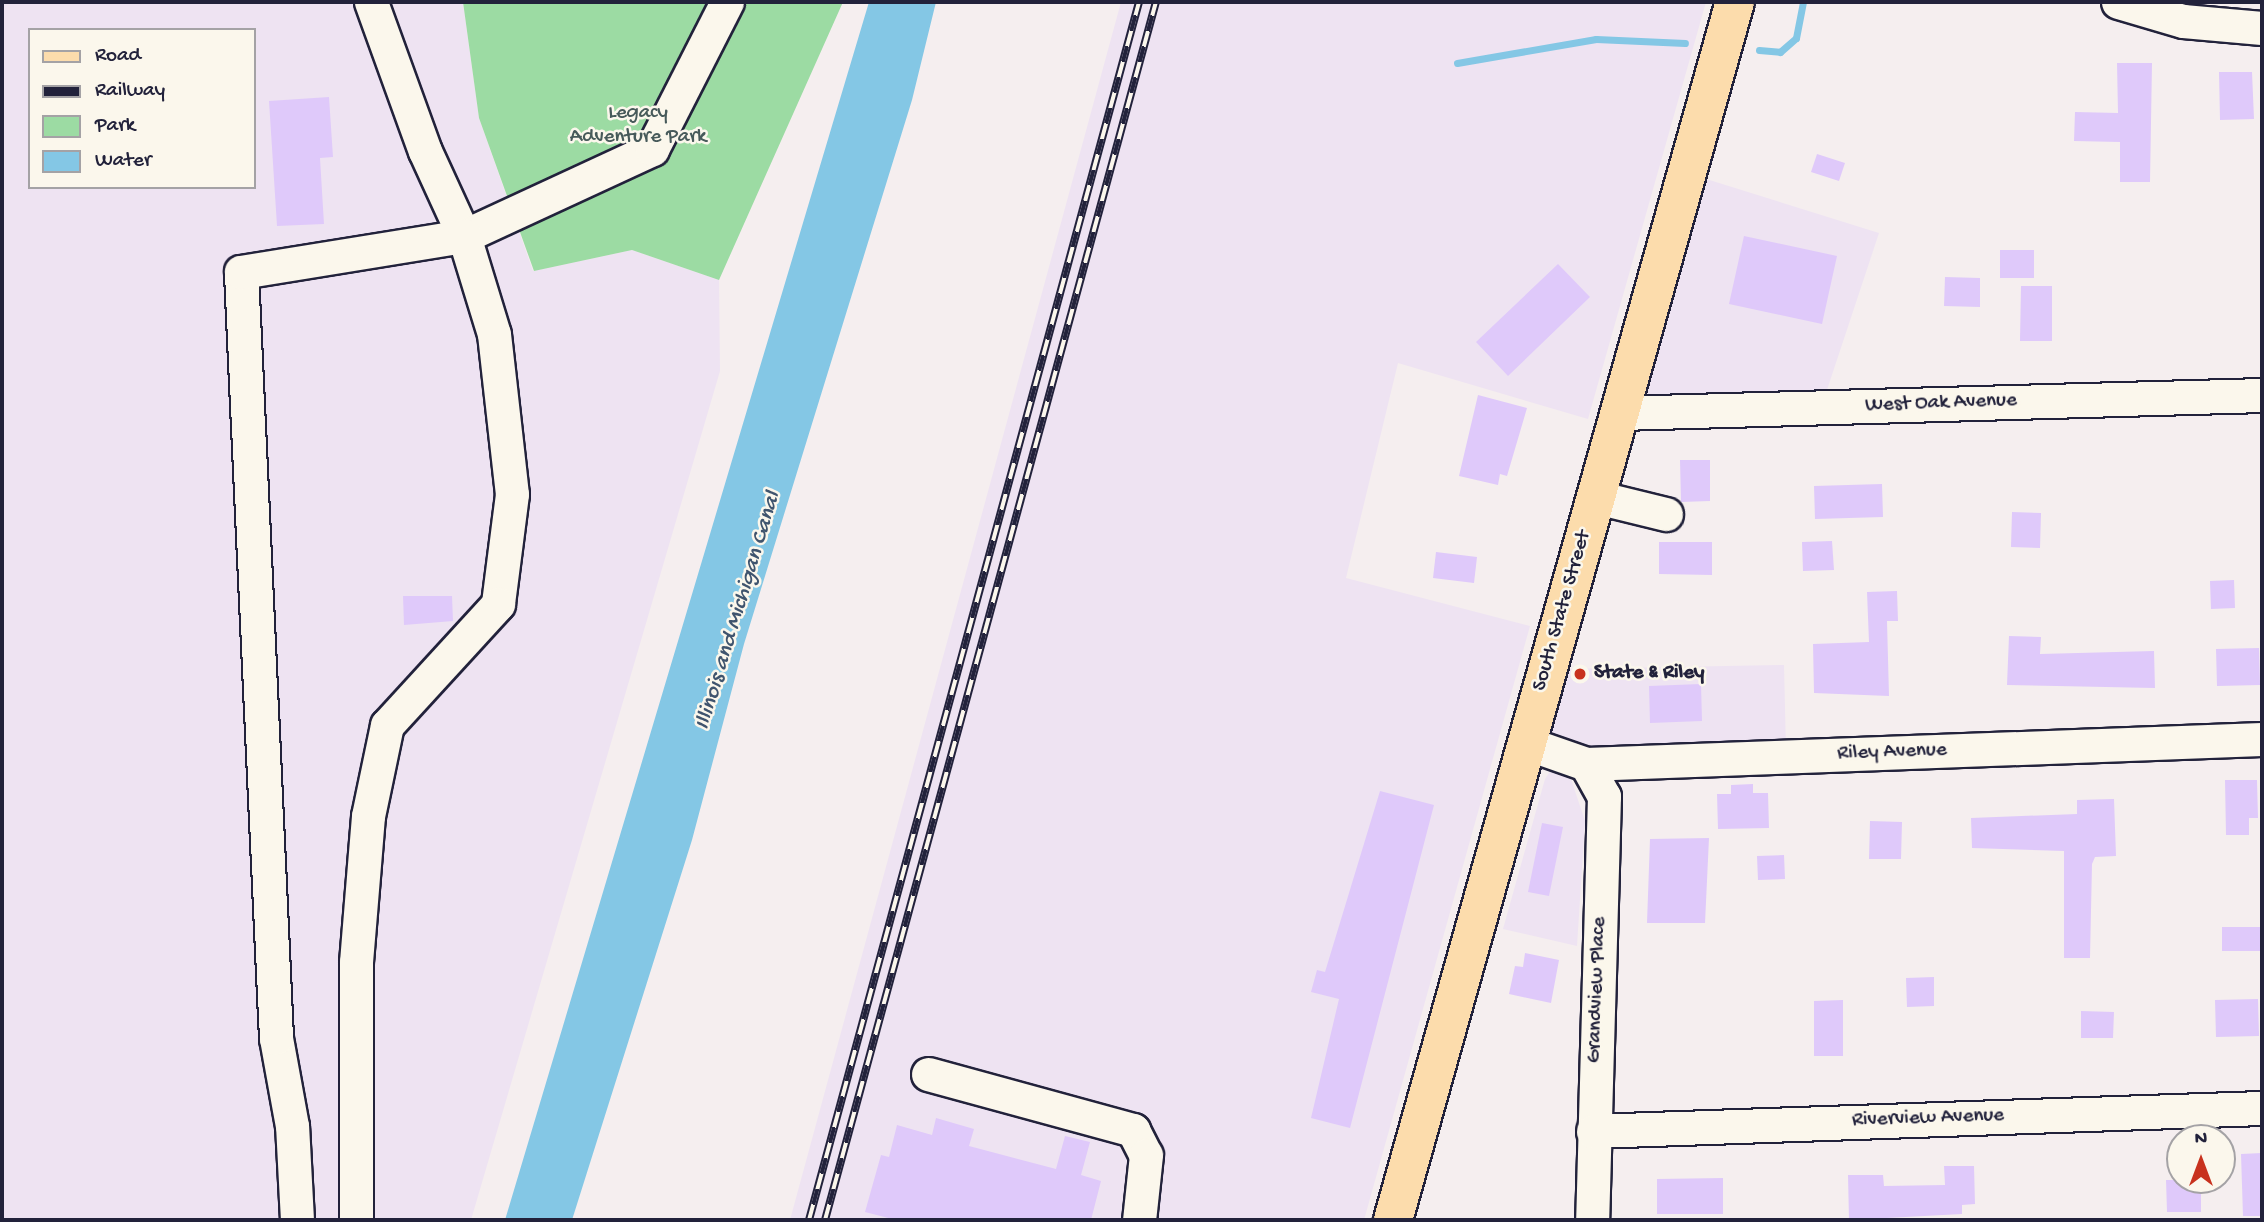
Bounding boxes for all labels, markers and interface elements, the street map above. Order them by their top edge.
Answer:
legend [28,28,256,189]
text: Road [95,44,141,69]
text: Railway [95,79,165,104]
park label: Legacy Adventure Park [570,101,706,151]
text: Park [95,114,135,139]
text: Water [95,149,151,174]
street label: West Oak Avenue [1865,389,2017,419]
water label: Illinois and Michigan Canal [690,489,788,733]
street label: South State Street [1528,528,1598,694]
place label: State & Riley [1594,661,1704,687]
marker: State & Riley [1572,666,1588,682]
street label: Riley Avenue [1837,738,1947,768]
street label: Grandview Place [1583,916,1613,1064]
street label: Riverview Avenue [1852,1104,2004,1134]
north arrow [2166,1124,2236,1194]
text: N [2195,1128,2207,1151]

